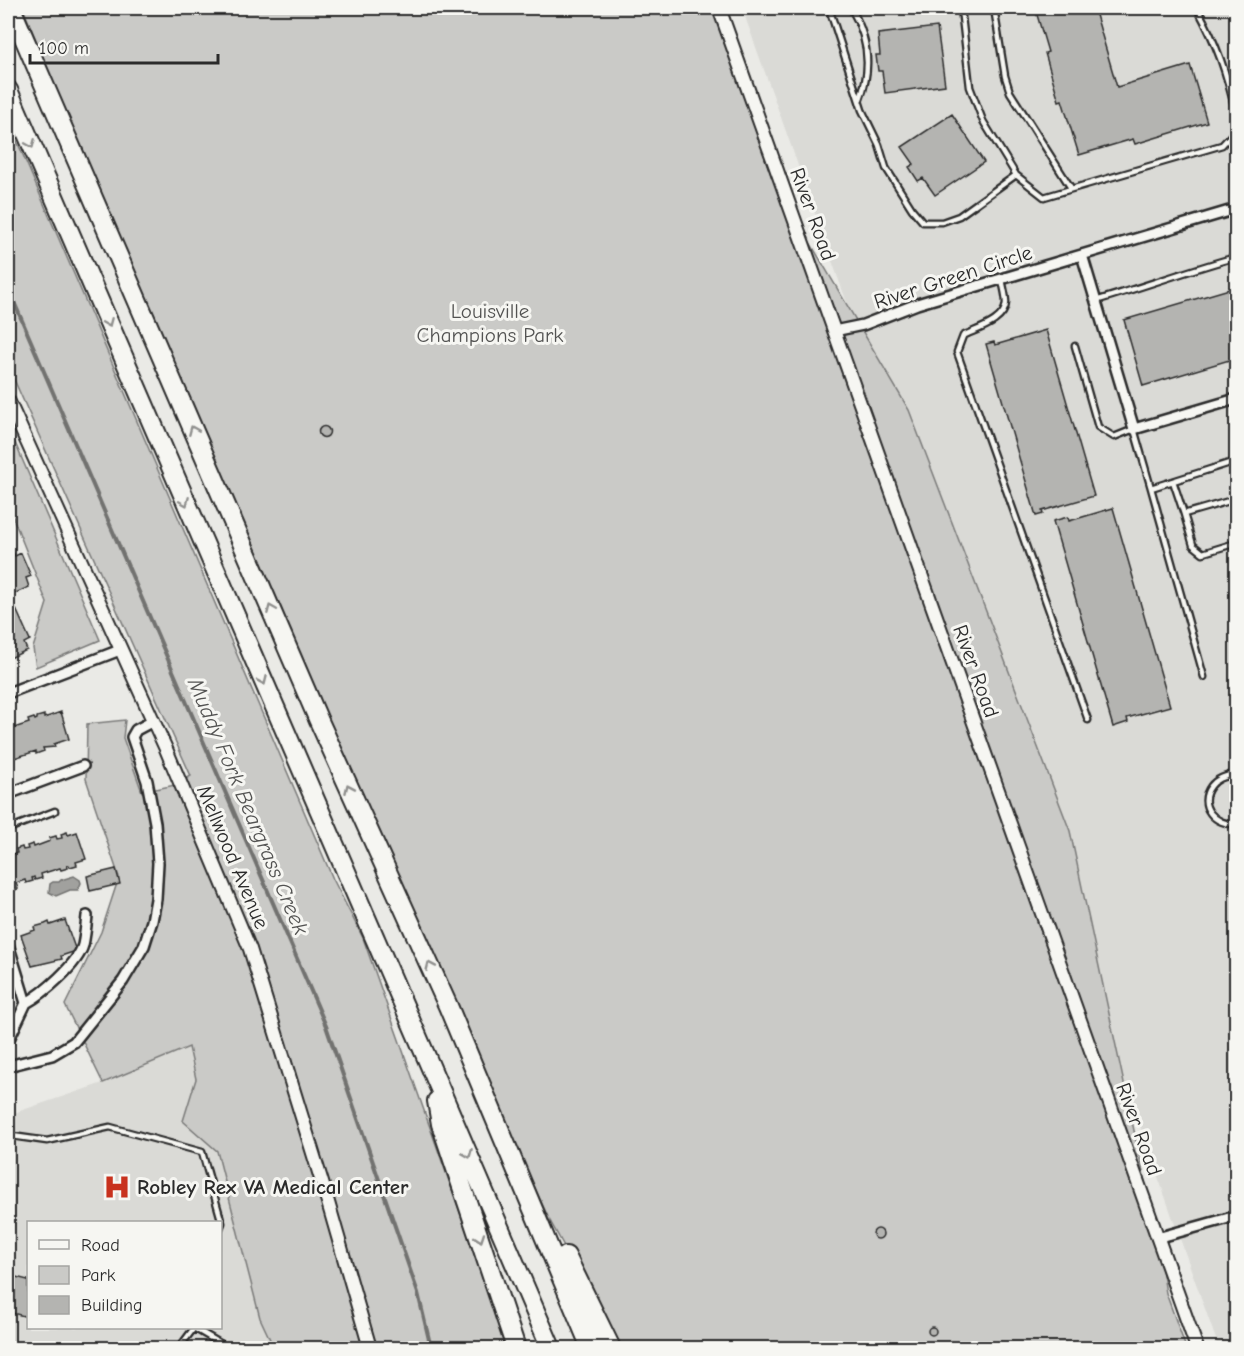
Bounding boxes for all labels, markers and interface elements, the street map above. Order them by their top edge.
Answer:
scale bar [30,27,218,65]
text: 100 m [39,38,89,59]
one-way arrow [24,138,36,149]
street label: River Road [785,164,841,264]
street label: River Green Circle [871,240,1035,314]
park label: Louisville Champions Park [417,299,563,347]
one-way arrow [101,317,113,328]
one-way arrow [189,426,201,437]
one-way arrow [178,496,190,507]
one-way arrow [266,605,278,616]
street label: River Road [948,621,1004,721]
water label: Muddy Fork Beargrass Creek [182,673,314,939]
one-way arrow [256,675,268,686]
street label: Mellwood Avenue [192,782,274,932]
one-way arrow [344,783,356,794]
one-way arrow [425,961,437,972]
street label: River Road [1111,1079,1167,1179]
one-way arrow [461,1147,473,1158]
hospital icon: Robley Rex VA Medical Center [102,1172,132,1202]
place label: Robley Rex VA Medical Center [137,1175,409,1199]
legend [27,1221,222,1329]
one-way arrow [472,1232,485,1243]
text: Road [81,1235,120,1256]
text: Park [81,1265,116,1286]
text: Building [81,1295,143,1316]

